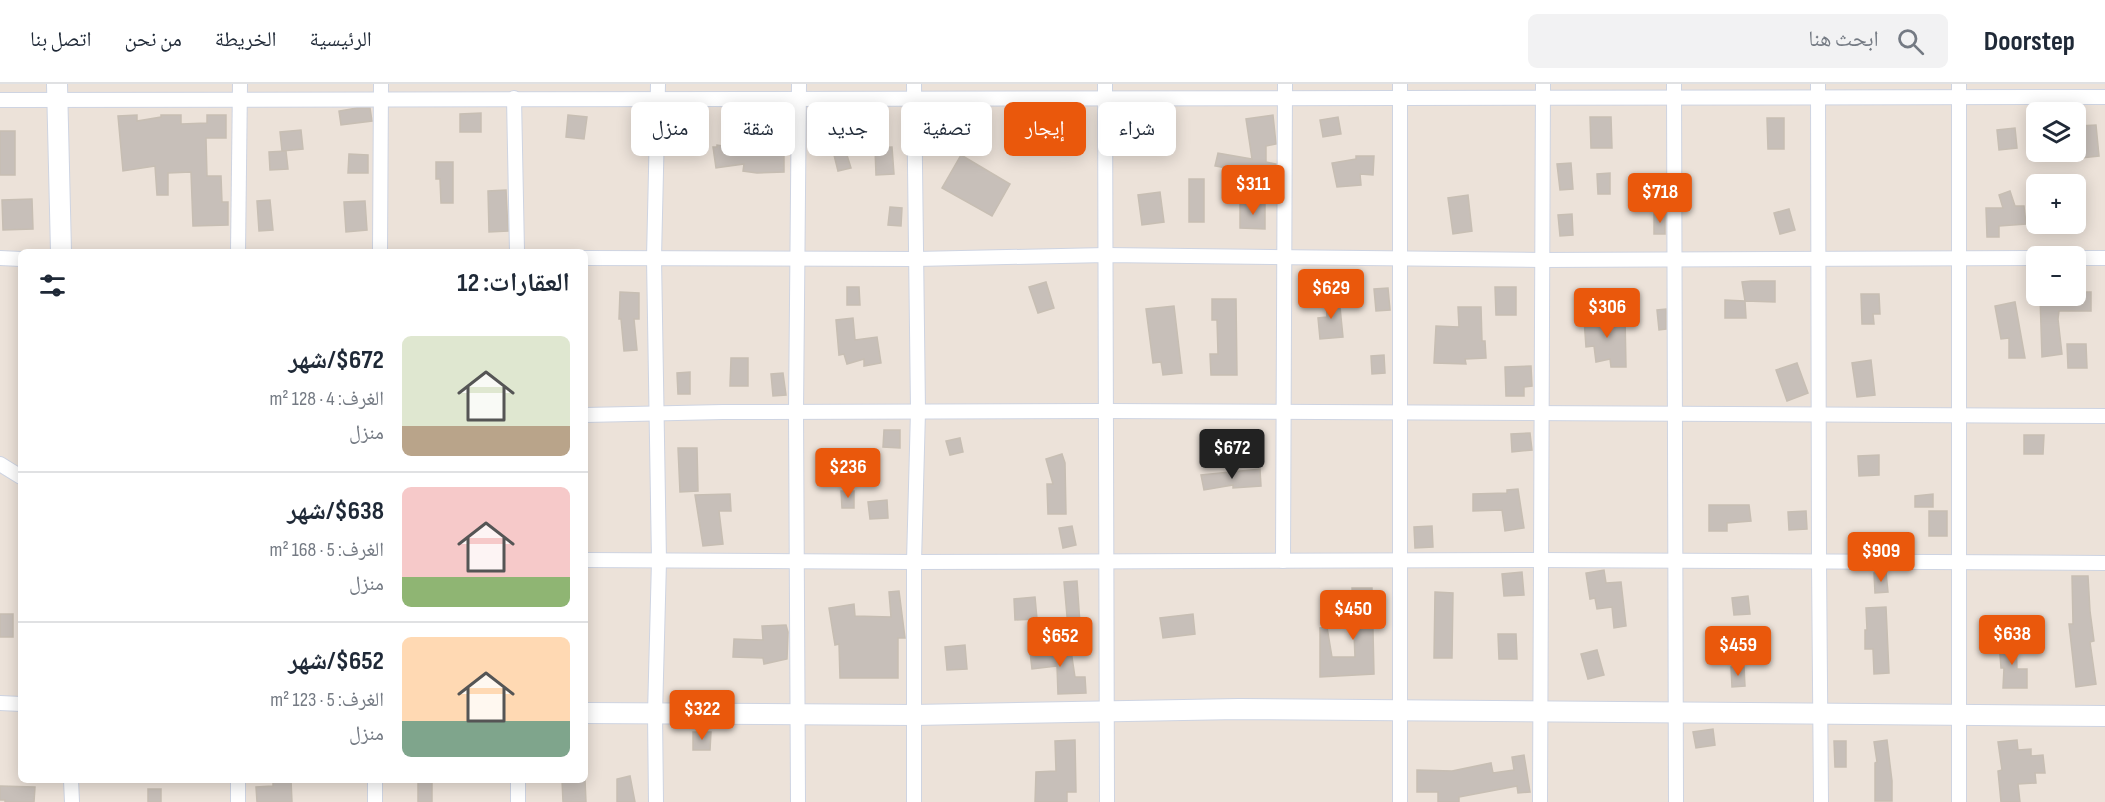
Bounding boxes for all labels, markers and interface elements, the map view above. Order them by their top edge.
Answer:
search box [1528,14,1948,68]
icon: search [1894,25,1927,58]
text: Doorstep [1984,25,2075,58]
text: ابحث هنا [1808,26,1879,53]
text: اتصل بنا [30,27,92,52]
text: من نحن [125,27,182,52]
text: الخريطة [215,27,277,52]
text: الرئيسية [310,27,372,52]
chip: منزل [631,102,709,156]
chip: شقة [721,102,795,156]
chip: جديد [807,102,889,156]
chip: تصفية [901,102,992,156]
chip: إيجار [1004,102,1086,156]
chip: شراء [1098,102,1176,156]
map controls [2026,102,2086,306]
button: layers [2026,102,2086,162]
pin: $311 [1217,165,1289,216]
text: $311 [1236,172,1270,196]
pin: $718 [1624,173,1696,224]
button: + [2026,174,2086,234]
text: $718 [1642,180,1678,204]
button: − [2026,246,2086,306]
text: العقارات: 12 [457,268,570,299]
icon: filters [36,269,69,302]
pin: $629 [1295,269,1367,320]
text: $629 [1312,276,1350,300]
pin: $306 [1571,288,1643,339]
text: $306 [1588,295,1626,319]
text: $672/شهر [288,345,384,376]
icon: home [450,360,522,432]
text: الغرف: 4 · 128 m² [270,387,384,411]
text: منزل [349,421,384,445]
pin: $672 [1196,429,1268,480]
text: $672 [1213,436,1251,460]
pin: $236 [812,448,884,499]
text: $236 [829,455,867,479]
text: $638/شهر [287,496,384,527]
icon: home [450,511,522,583]
pin: $909 [1845,532,1917,583]
text: الغرف: 5 · 168 m² [270,538,384,562]
text: $909 [1862,539,1900,563]
text: منزل [349,572,384,596]
pin: $450 [1317,590,1389,641]
text: $450 [1334,597,1372,621]
pin: $638 [1976,615,2048,666]
pin: $652 [1024,617,1096,668]
text: $638 [1993,622,2031,646]
text: $652 [1041,624,1079,648]
pin: $459 [1702,626,1774,677]
text: $459 [1719,633,1757,657]
text: $652/شهر [288,646,384,677]
icon: home [450,661,522,733]
text: الغرف: 5 · 123 m² [270,688,384,712]
pin: $322 [666,690,738,741]
text: $322 [684,697,720,721]
text: منزل [349,722,384,746]

